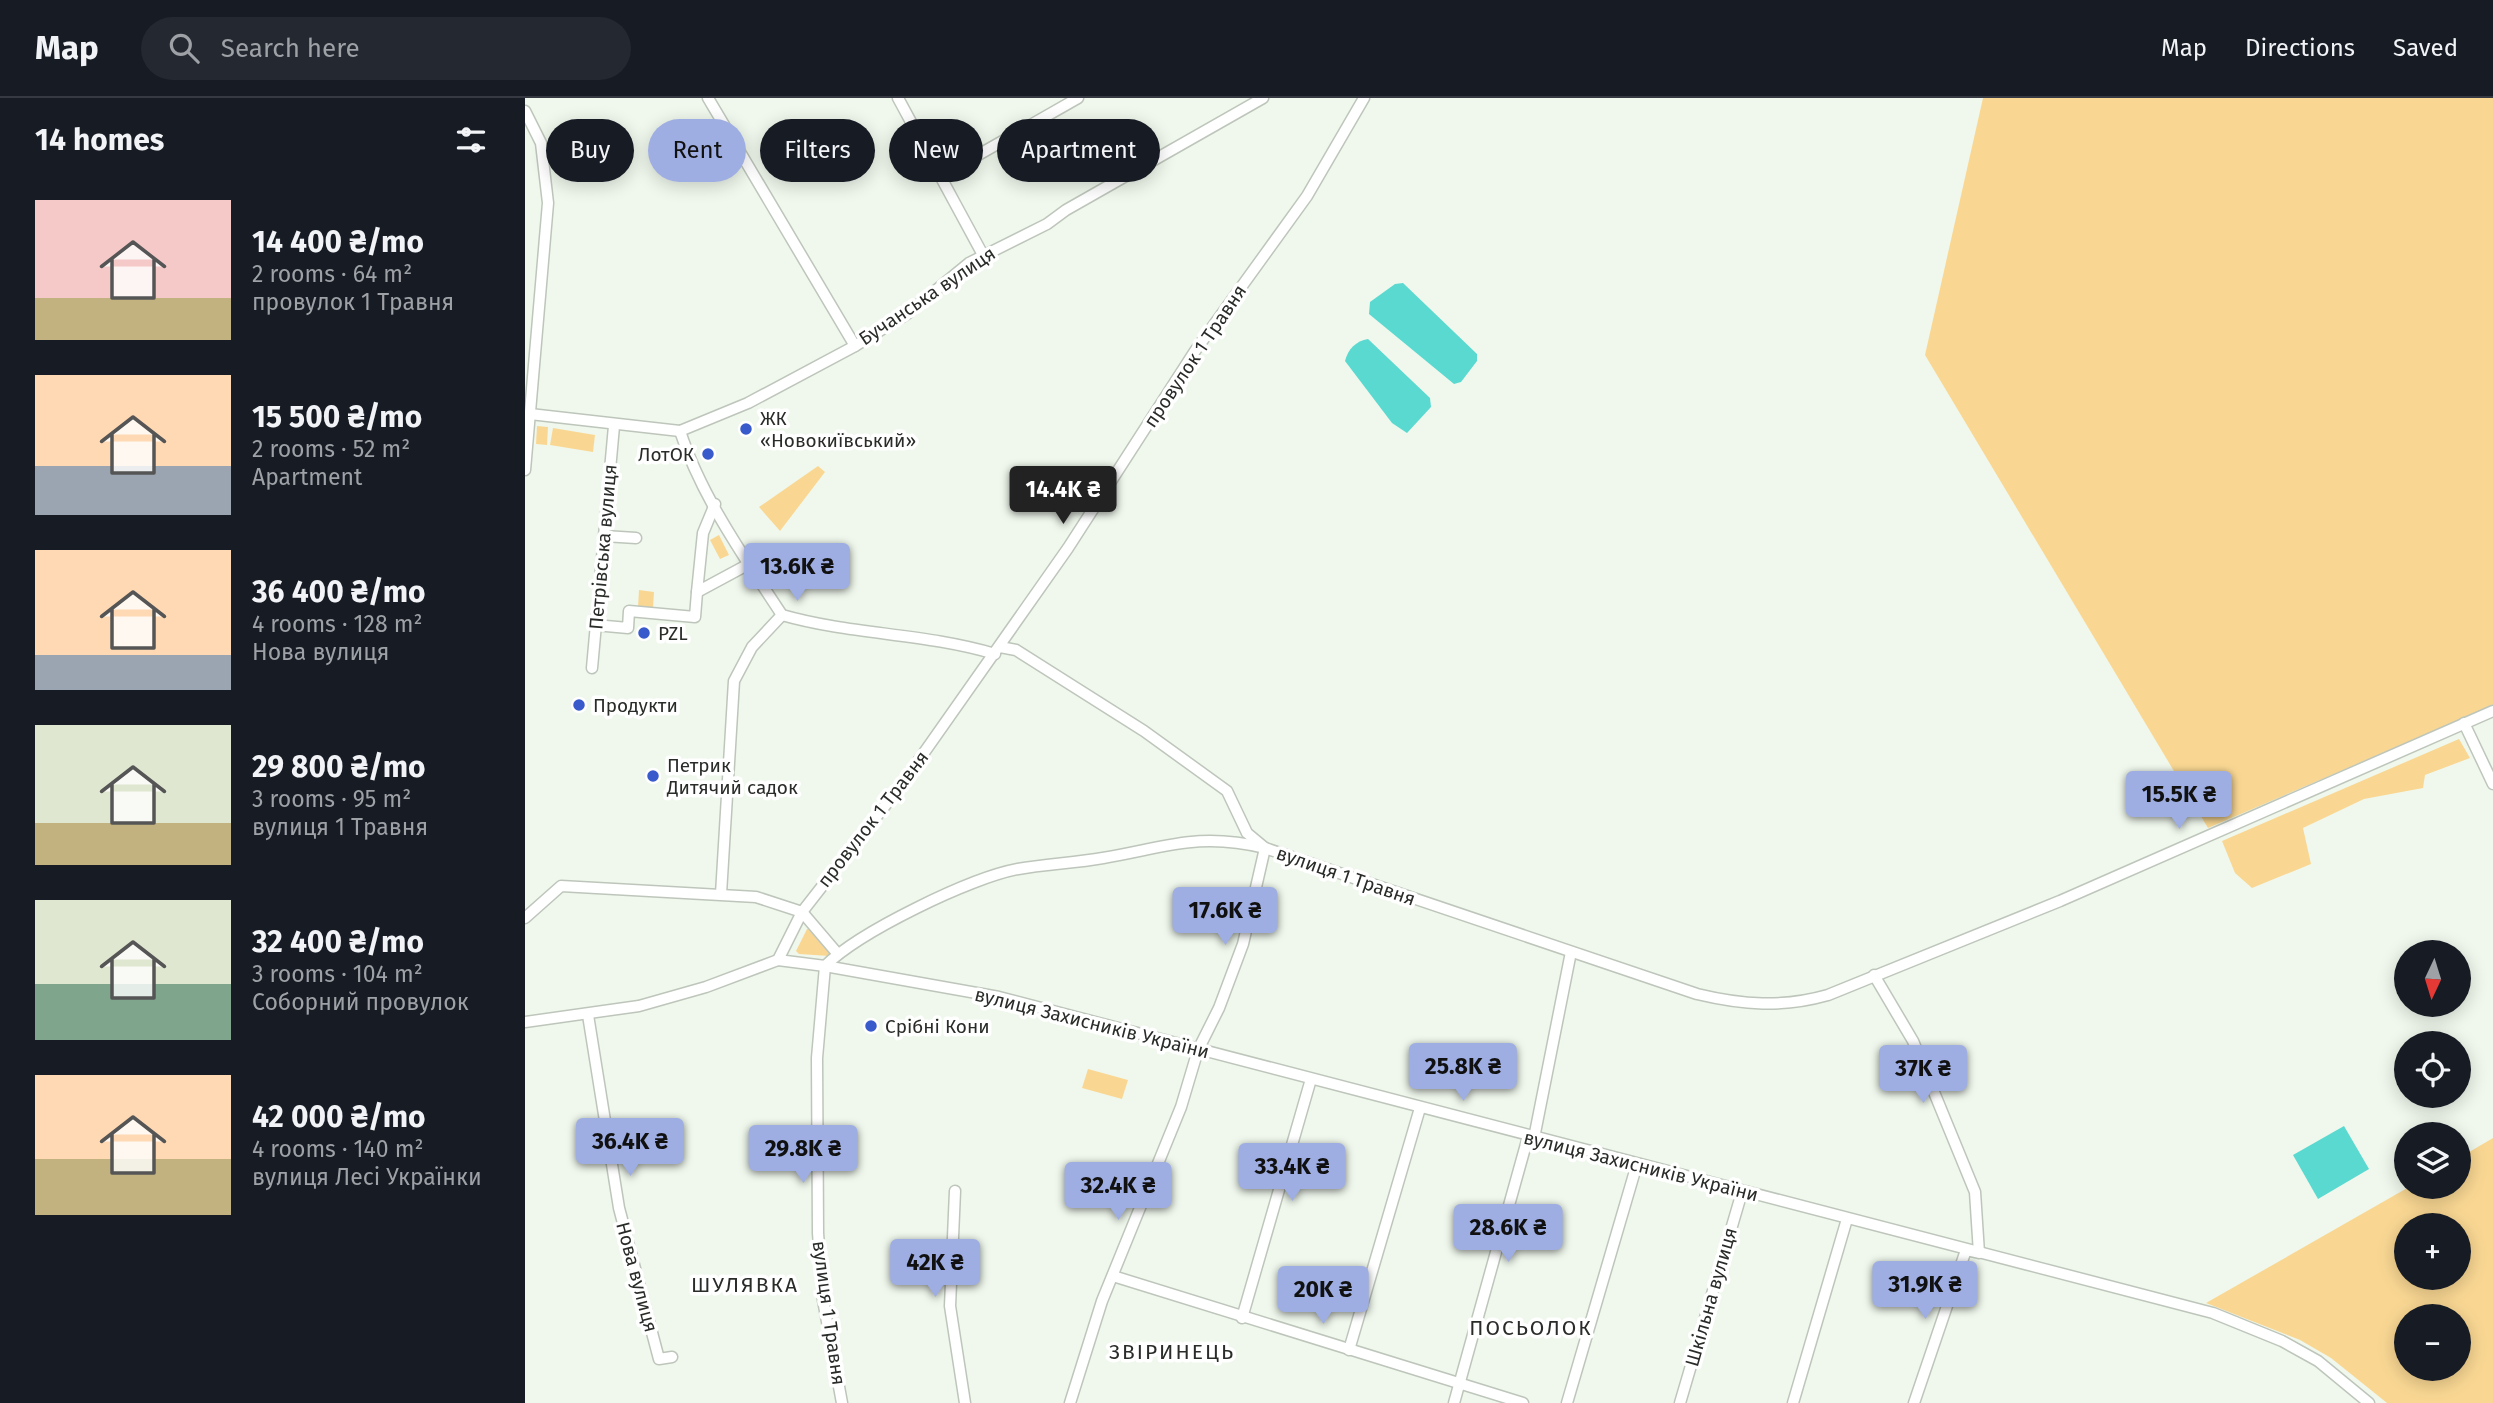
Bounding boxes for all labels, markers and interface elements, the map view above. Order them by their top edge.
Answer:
search box [141,17,631,80]
text: Map [35,28,99,68]
icon: search [165,29,203,67]
text: Search here [221,33,360,64]
text: Map [2161,34,2207,62]
text: Directions [2245,34,2355,62]
text: Saved [2393,34,2458,62]
chip: Buy [546,119,634,182]
chip: Rent [648,119,746,182]
chip: Filters [760,119,875,182]
chip: New [889,119,983,182]
chip: Apartment [997,119,1160,182]
icon: filters [452,121,490,159]
text: 14 homes [35,122,164,158]
text: 14 400 ₴/mo [252,224,424,260]
icon: home [91,228,175,312]
street label: Бучанська вулиця [854,242,1000,350]
text: 2 rooms · 64 m² [252,260,412,288]
street label: провулок 1 Травня [1139,280,1251,432]
text: провулок 1 Травня [252,288,454,316]
text: 15 500 ₴/mo [252,399,422,435]
icon: home [91,403,175,487]
place label: ЖК «Новокиївський» [760,407,916,452]
marker: ЖК «Новокиївський» [738,421,754,437]
text: 2 rooms · 52 m² [252,435,410,463]
place label: ЛотОК [638,443,694,466]
marker: ЛотОК [700,446,716,462]
text: Apartment [252,463,362,491]
street label: Петрівська вулиця [584,463,622,631]
pin: 14.4K ₴ [998,466,1128,526]
text: 14.4K ₴ [1026,475,1100,503]
pin: 13.6K ₴ [732,544,862,603]
text: 13.6K ₴ [760,552,834,580]
text: 36 400 ₴/mo [252,574,426,610]
icon: home [91,578,175,662]
text: 4 rooms · 128 m² [252,610,422,638]
place label: PZL [658,622,688,645]
marker: PZL [636,625,652,641]
text: Нова вулиця [252,638,389,666]
place label: Продукти [593,694,678,717]
marker: Продукти [571,697,587,713]
street label: провулок 1 Травня [813,746,933,892]
text: 29 800 ₴/mo [252,749,426,785]
icon: home [91,753,175,837]
place label: Петрик Дитячий садок [666,754,798,799]
marker: Петрик Дитячий садок [645,768,661,784]
pin: 15.5K ₴ [2114,772,2244,831]
text: 15.5K ₴ [2142,780,2216,808]
text: 3 rooms · 95 m² [252,785,411,813]
text: вулиця 1 Травня [252,813,428,841]
street label: вулиця 1 Травня [1273,841,1419,911]
pin: 17.6K ₴ [1160,888,1290,947]
text: 17.6K ₴ [1189,896,1261,924]
text: 32 400 ₴/mo [252,924,424,960]
icon: home [91,928,175,1012]
north arrow [2394,940,2471,1017]
map controls [2394,940,2471,1381]
text: 3 rooms · 104 m² [252,960,423,988]
street label: вулиця Захисників України [972,983,1212,1063]
text: Соборний провулок [252,988,469,1016]
place label: Срібні Кони [885,1015,990,1038]
marker: Срібні Кони [863,1018,879,1034]
button: locate [2394,1031,2471,1108]
pin: 25.8K ₴ [1398,1044,1528,1103]
pin: 37K ₴ [1874,1046,1972,1105]
text: 25.8K ₴ [1425,1052,1501,1080]
text: 37K ₴ [1895,1054,1951,1082]
text: 42 000 ₴/mo [252,1099,426,1135]
icon: home [91,1103,175,1187]
pin: 36.4K ₴ [565,1118,695,1178]
button: layers [2394,1122,2471,1199]
pin: 29.8K ₴ [738,1126,868,1185]
street label: вулиця Захисників України [1521,1126,1761,1206]
text: 36.4K ₴ [592,1127,668,1155]
text: 29.8K ₴ [765,1134,841,1162]
text: 4 rooms · 140 m² [252,1135,423,1163]
pin: 33.4K ₴ [1227,1144,1357,1203]
text: 33.4K ₴ [1254,1152,1330,1180]
pin: 32.4K ₴ [1053,1162,1183,1222]
text: вулиця Лесі Українки [252,1163,482,1191]
text: 32.4K ₴ [1081,1171,1155,1199]
pin: 28.6K ₴ [1443,1204,1573,1264]
text: 28.6K ₴ [1470,1213,1546,1241]
button: + [2394,1213,2471,1290]
street label: Нова вулиця [611,1219,663,1335]
street label: Шкільна вулиця [1680,1225,1742,1369]
street label: вулиця 1 Травня [807,1239,851,1387]
pin: 42K ₴ [886,1240,984,1299]
text: 42K ₴ [906,1248,964,1276]
pin: 31.9K ₴ [1860,1262,1990,1321]
pin: 20K ₴ [1274,1266,1372,1326]
text: 31.9K ₴ [1888,1270,1962,1298]
district label: ШУЛЯВКА [691,1272,799,1298]
text: 20K ₴ [1294,1275,1352,1303]
button: − [2394,1304,2471,1381]
district label: ПОСЬОЛОК [1469,1315,1593,1341]
district label: ЗВІРИНЕЦЬ [1109,1339,1235,1365]

